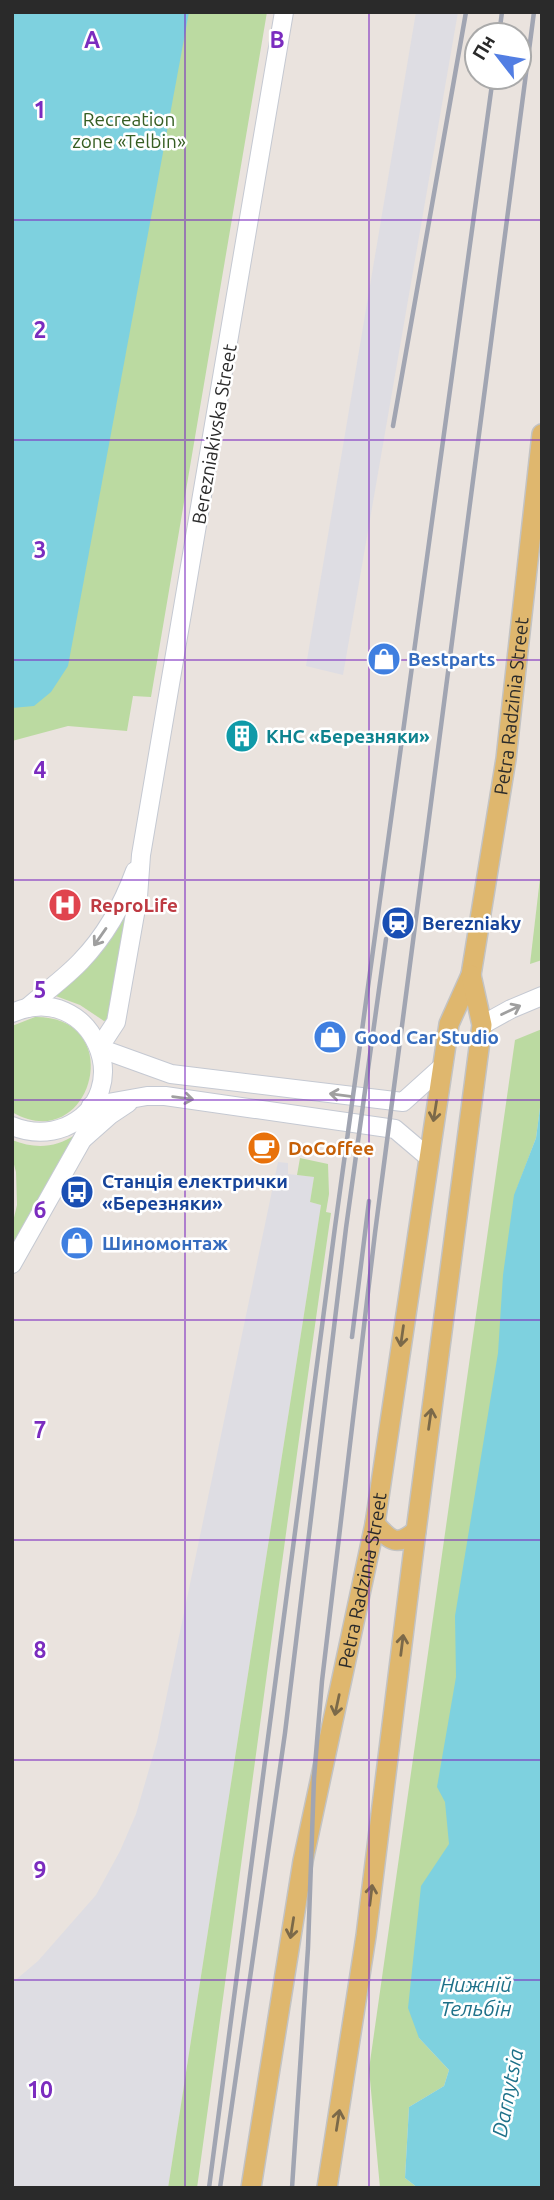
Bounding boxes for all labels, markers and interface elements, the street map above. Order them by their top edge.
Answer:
north arrow [463,21,533,91]
text: A [84,27,100,52]
text: B [269,27,285,52]
text: Пн [468,31,499,64]
text: 1 [34,97,46,122]
park label: Recreation zone «Telbin» [72,108,186,152]
text: 2 [34,317,46,342]
street label: Berezniakivska Street [187,342,241,526]
text: 3 [34,537,46,562]
street label: Petra Radzinia Street [489,615,533,797]
shop icon: Bestparts [365,640,403,678]
place label: Bestparts [408,648,495,670]
building icon: КНС «Березняки» [223,717,261,755]
place label: КНС «Березняки» [266,725,430,747]
text: 4 [34,757,47,782]
hospital icon: ReproLife [46,886,84,924]
place label: ReproLife [90,894,178,916]
station icon: Berezniaky [379,904,417,942]
place label: Berezniaky [422,912,521,934]
one-way arrow [93,927,107,946]
text: 5 [34,977,46,1002]
one-way arrow [500,1002,521,1016]
shop icon: Good Car Studio [311,1018,349,1056]
place label: Good Car Studio [354,1026,499,1048]
one-way arrow [329,1088,352,1101]
one-way arrow [171,1092,194,1105]
one-way arrow [428,1099,441,1122]
cafe icon: DoCoffee [245,1129,283,1167]
place label: DoCoffee [288,1137,374,1159]
place label: Станція електрички «Березняки» [102,1170,288,1214]
bus stop icon: Станція електрички «Березняки» [58,1173,96,1211]
text: 6 [34,1197,47,1222]
shop icon: Шиномонтаж [58,1224,96,1262]
place label: Шиномонтаж [102,1232,228,1254]
one-way arrow [396,1324,409,1347]
one-way arrow [424,1409,437,1431]
text: 7 [34,1417,46,1442]
street label: Petra Radzinia Street [333,1490,391,1670]
one-way arrow [395,1634,408,1657]
text: 8 [34,1637,46,1662]
one-way arrow [329,1693,343,1716]
text: 9 [34,1857,46,1882]
one-way arrow [365,1884,378,1907]
one-way arrow [285,1916,298,1939]
water label: Нижній Тельбін [440,1972,512,2020]
water label: Darnytsia [487,2047,527,2139]
text: 10 [27,2077,53,2102]
one-way arrow [331,2109,344,2132]

